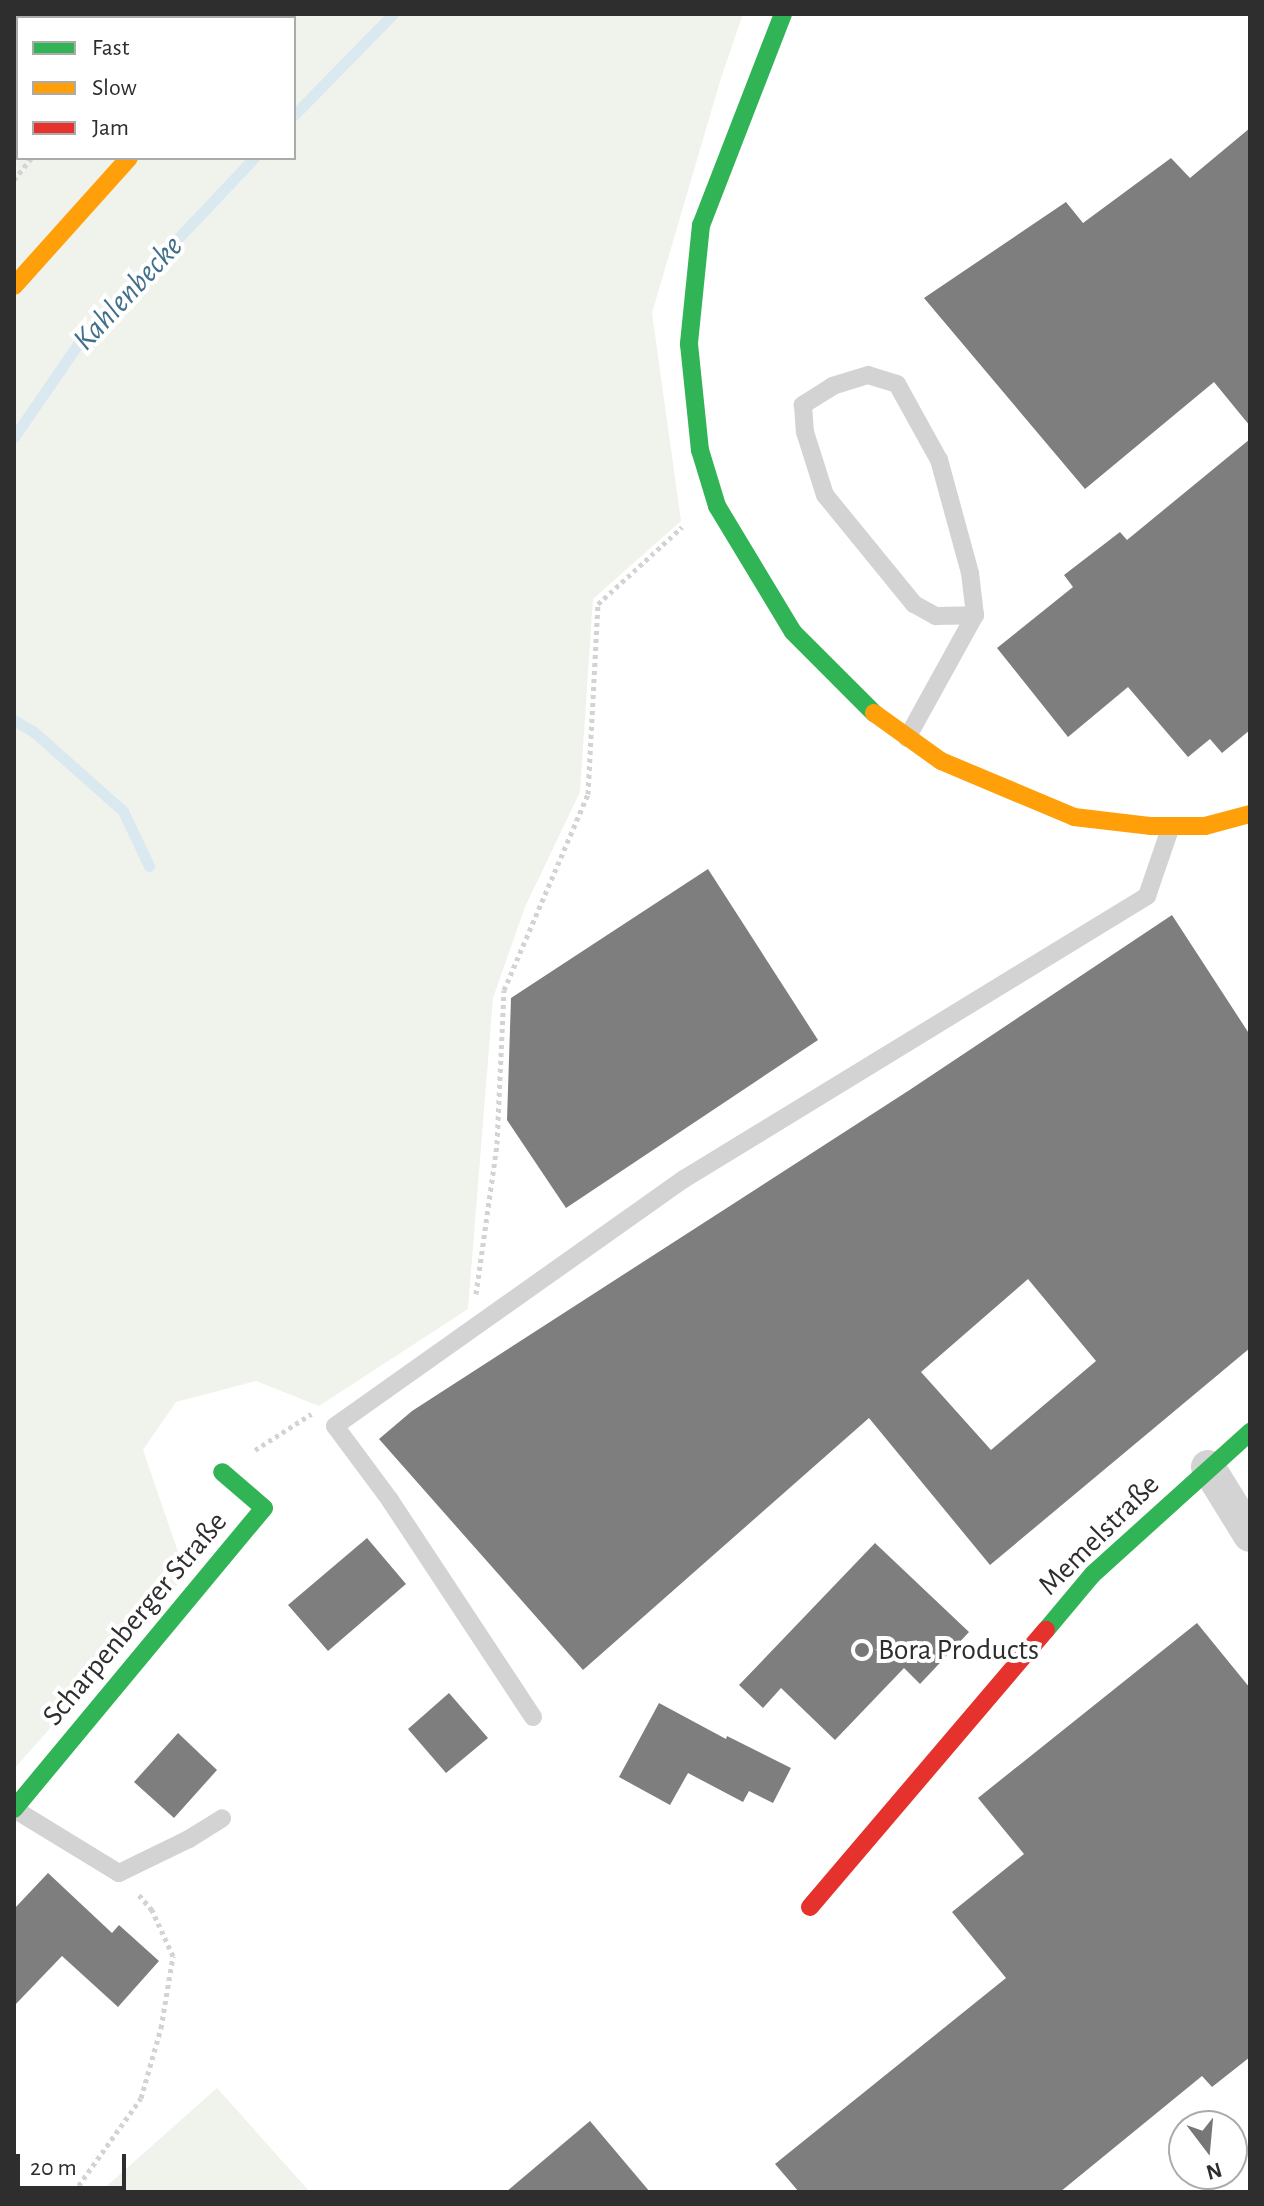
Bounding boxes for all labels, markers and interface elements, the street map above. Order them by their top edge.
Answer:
legend [16,16,296,160]
text: Fast [92,36,129,60]
text: Slow [92,76,137,100]
text: Jam [92,116,129,140]
water label: Kahlenbecke [65,227,191,359]
street label: Memelstraße [1031,1467,1167,1603]
street label: Scharpenberger Straße [35,1505,235,1733]
place label: Bora Products [878,1632,1039,1668]
marker: Bora Products [853,1641,871,1659]
north arrow [1168,2110,1248,2190]
scale bar [20,2138,130,2188]
text: 20 m [30,2156,77,2180]
text: N [1204,2158,1224,2184]

